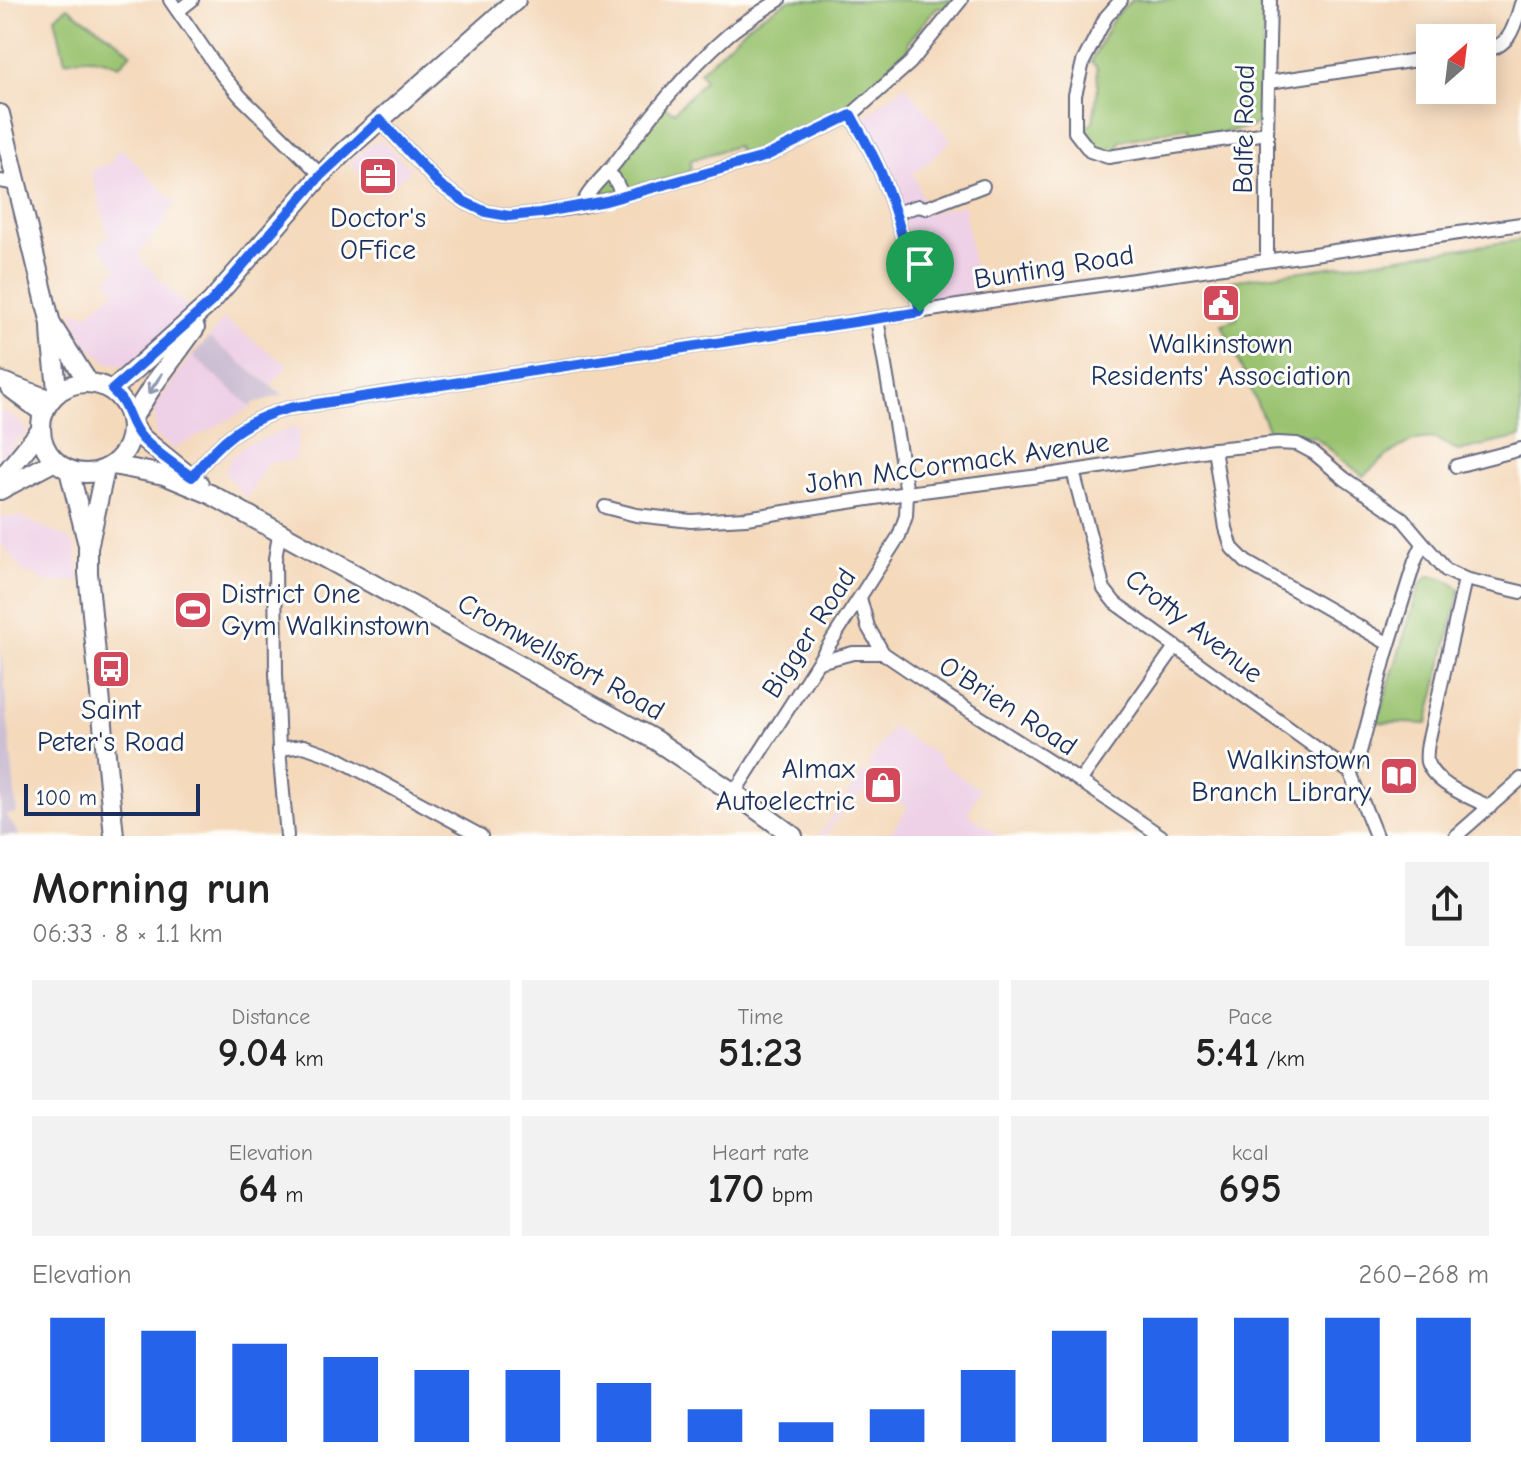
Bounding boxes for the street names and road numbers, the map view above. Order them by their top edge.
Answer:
street label: Balfe Road [1227,64,1261,194]
street label: Bunting Road [972,239,1136,295]
street label: John McCormack Avenue [803,426,1111,500]
street label: Bigger Road [755,562,863,704]
street label: Crotty Avenue [1119,562,1269,690]
street label: Cromwellsfort Road [452,587,670,727]
street label: O'Brien Road [933,650,1083,762]

